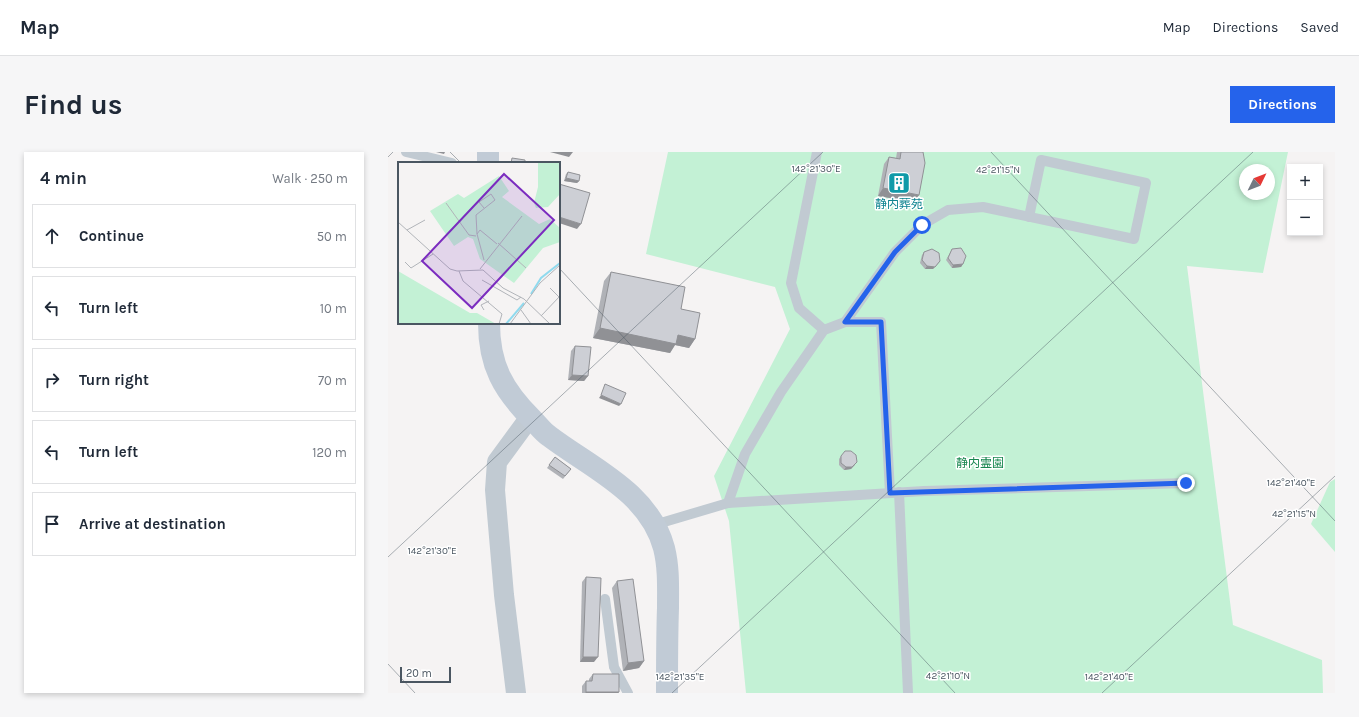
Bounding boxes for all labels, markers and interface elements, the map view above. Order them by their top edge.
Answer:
text: Map [20,17,59,39]
text: Map [1163,19,1191,36]
text: Directions [1213,19,1278,36]
text: Saved [1300,19,1339,36]
button: Directions [1230,86,1335,123]
text: Find us [24,88,123,121]
inset map [398,162,560,324]
text: 142°21'30"E [791,163,841,175]
text: 42°21'15"N [976,164,1020,176]
north arrow [1239,164,1275,200]
map controls [1287,164,1323,236]
button: + [1287,164,1323,200]
text: 4 min [40,168,87,188]
building icon: 静内葬苑 [886,170,912,196]
text: Walk · 250 m [272,171,348,186]
place label: 静内葬苑 [875,197,923,211]
button: − [1287,200,1323,236]
route start [913,216,931,234]
icon: ahead [41,225,63,247]
text: Continue [79,227,144,245]
text: 50 m [317,229,347,244]
icon: left [41,297,63,319]
text: Turn left [79,299,138,317]
text: 10 m [320,301,347,316]
icon: right [41,369,63,391]
text: Turn right [79,371,149,389]
text: 70 m [318,373,347,388]
icon: left [41,441,63,463]
text: Turn left [79,443,138,461]
text: 120 m [312,445,347,460]
park label: 静内霊園 [956,456,1004,470]
route end [1177,474,1195,492]
text: 142°21'40"E [1267,477,1315,489]
text: 42°21'15"N [1272,508,1316,520]
icon: arrive [41,513,63,535]
text: Arrive at destination [79,515,226,533]
text: 142°21'30"E [407,545,457,557]
scale bar [400,665,451,684]
text: 20 m [406,667,432,680]
text: 42°21'10"N [926,670,970,682]
text: 142°21'35"E [656,671,704,683]
text: 142°21'40"E [1085,671,1133,683]

